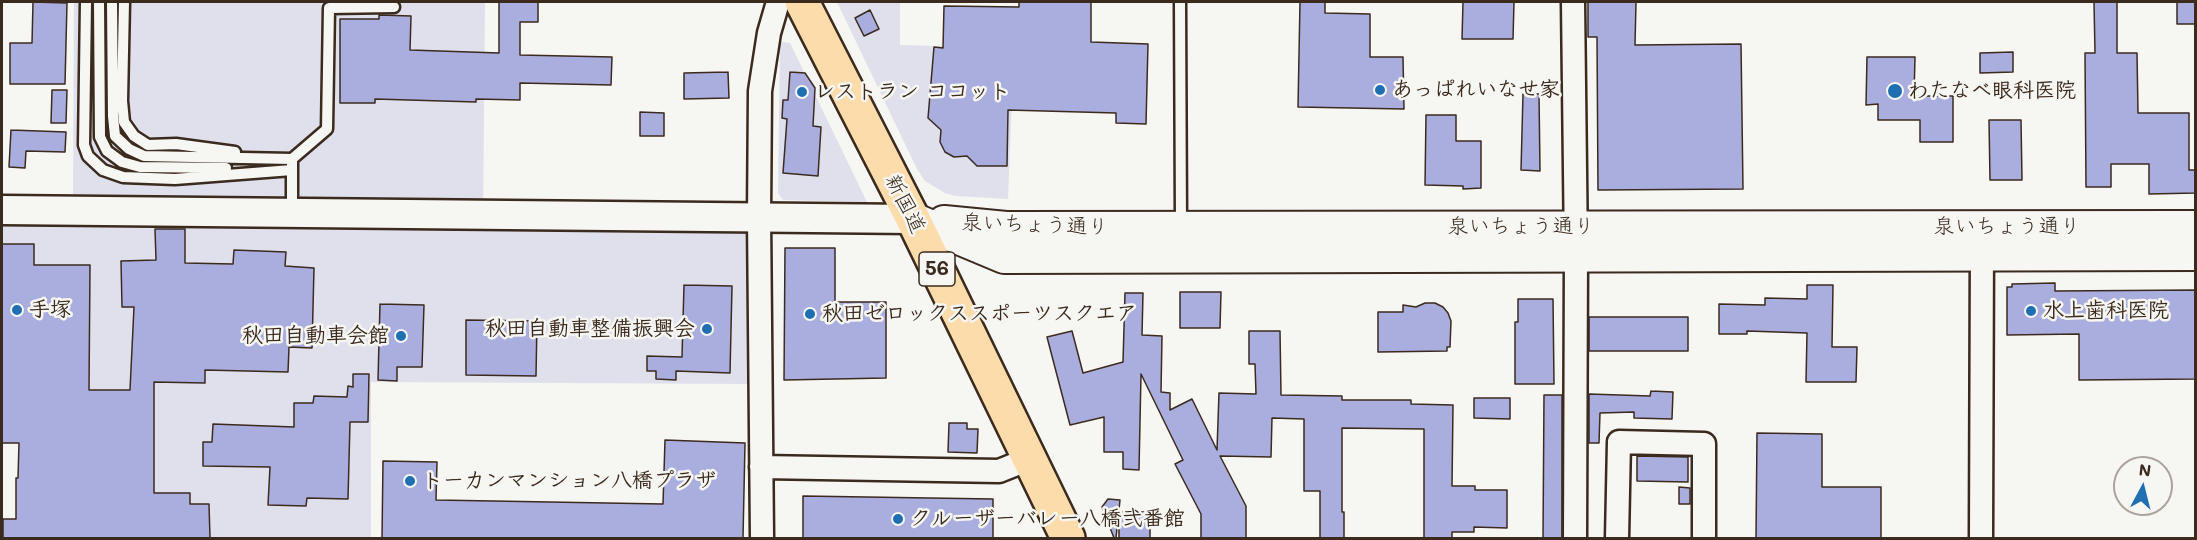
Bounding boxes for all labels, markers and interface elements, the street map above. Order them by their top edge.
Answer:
place label: あっぱれいなせ家 [1392,77,1560,103]
place label: わたなべ眼科医院 [1908,78,2076,104]
place label: レストラン ココット [814,79,1011,105]
marker: わたなべ眼科医院 [1886,82,1904,100]
marker: あっぱれいなせ家 [1373,83,1387,97]
marker: レストラン ココット [795,85,809,99]
street label: 新国道 [879,170,931,238]
street label: 泉いちょう通り [961,210,1109,240]
street label: 泉いちょう通り [1448,214,1594,240]
street label: 泉いちょう通り [1934,214,2080,240]
road number: 56 [919,252,955,286]
place label: 手塚 [29,297,71,323]
place label: 水上歯科医院 [2043,298,2169,324]
place label: 秋田ゼロックススポーツスクエア [822,301,1137,327]
marker: 手塚 [10,303,24,317]
marker: 水上歯科医院 [2024,304,2038,318]
marker: 秋田ゼロックススポーツスクエア [803,307,817,321]
place label: 秋田自動車整備振興会 [485,316,695,342]
marker: 秋田自動車整備振興会 [700,322,714,336]
place label: 秋田自動車会館 [242,323,389,349]
marker: 秋田自動車会館 [394,329,408,343]
north arrow [2113,456,2173,516]
text: N [2138,458,2152,481]
place label: トーカンマンション八橋プラザ [422,468,716,494]
marker: トーカンマンション八橋プラザ [403,474,417,488]
place label: クルーザーバレー八橋弐番館 [910,506,1185,532]
marker: クルーザーバレー八橋弐番館 [891,512,905,526]

